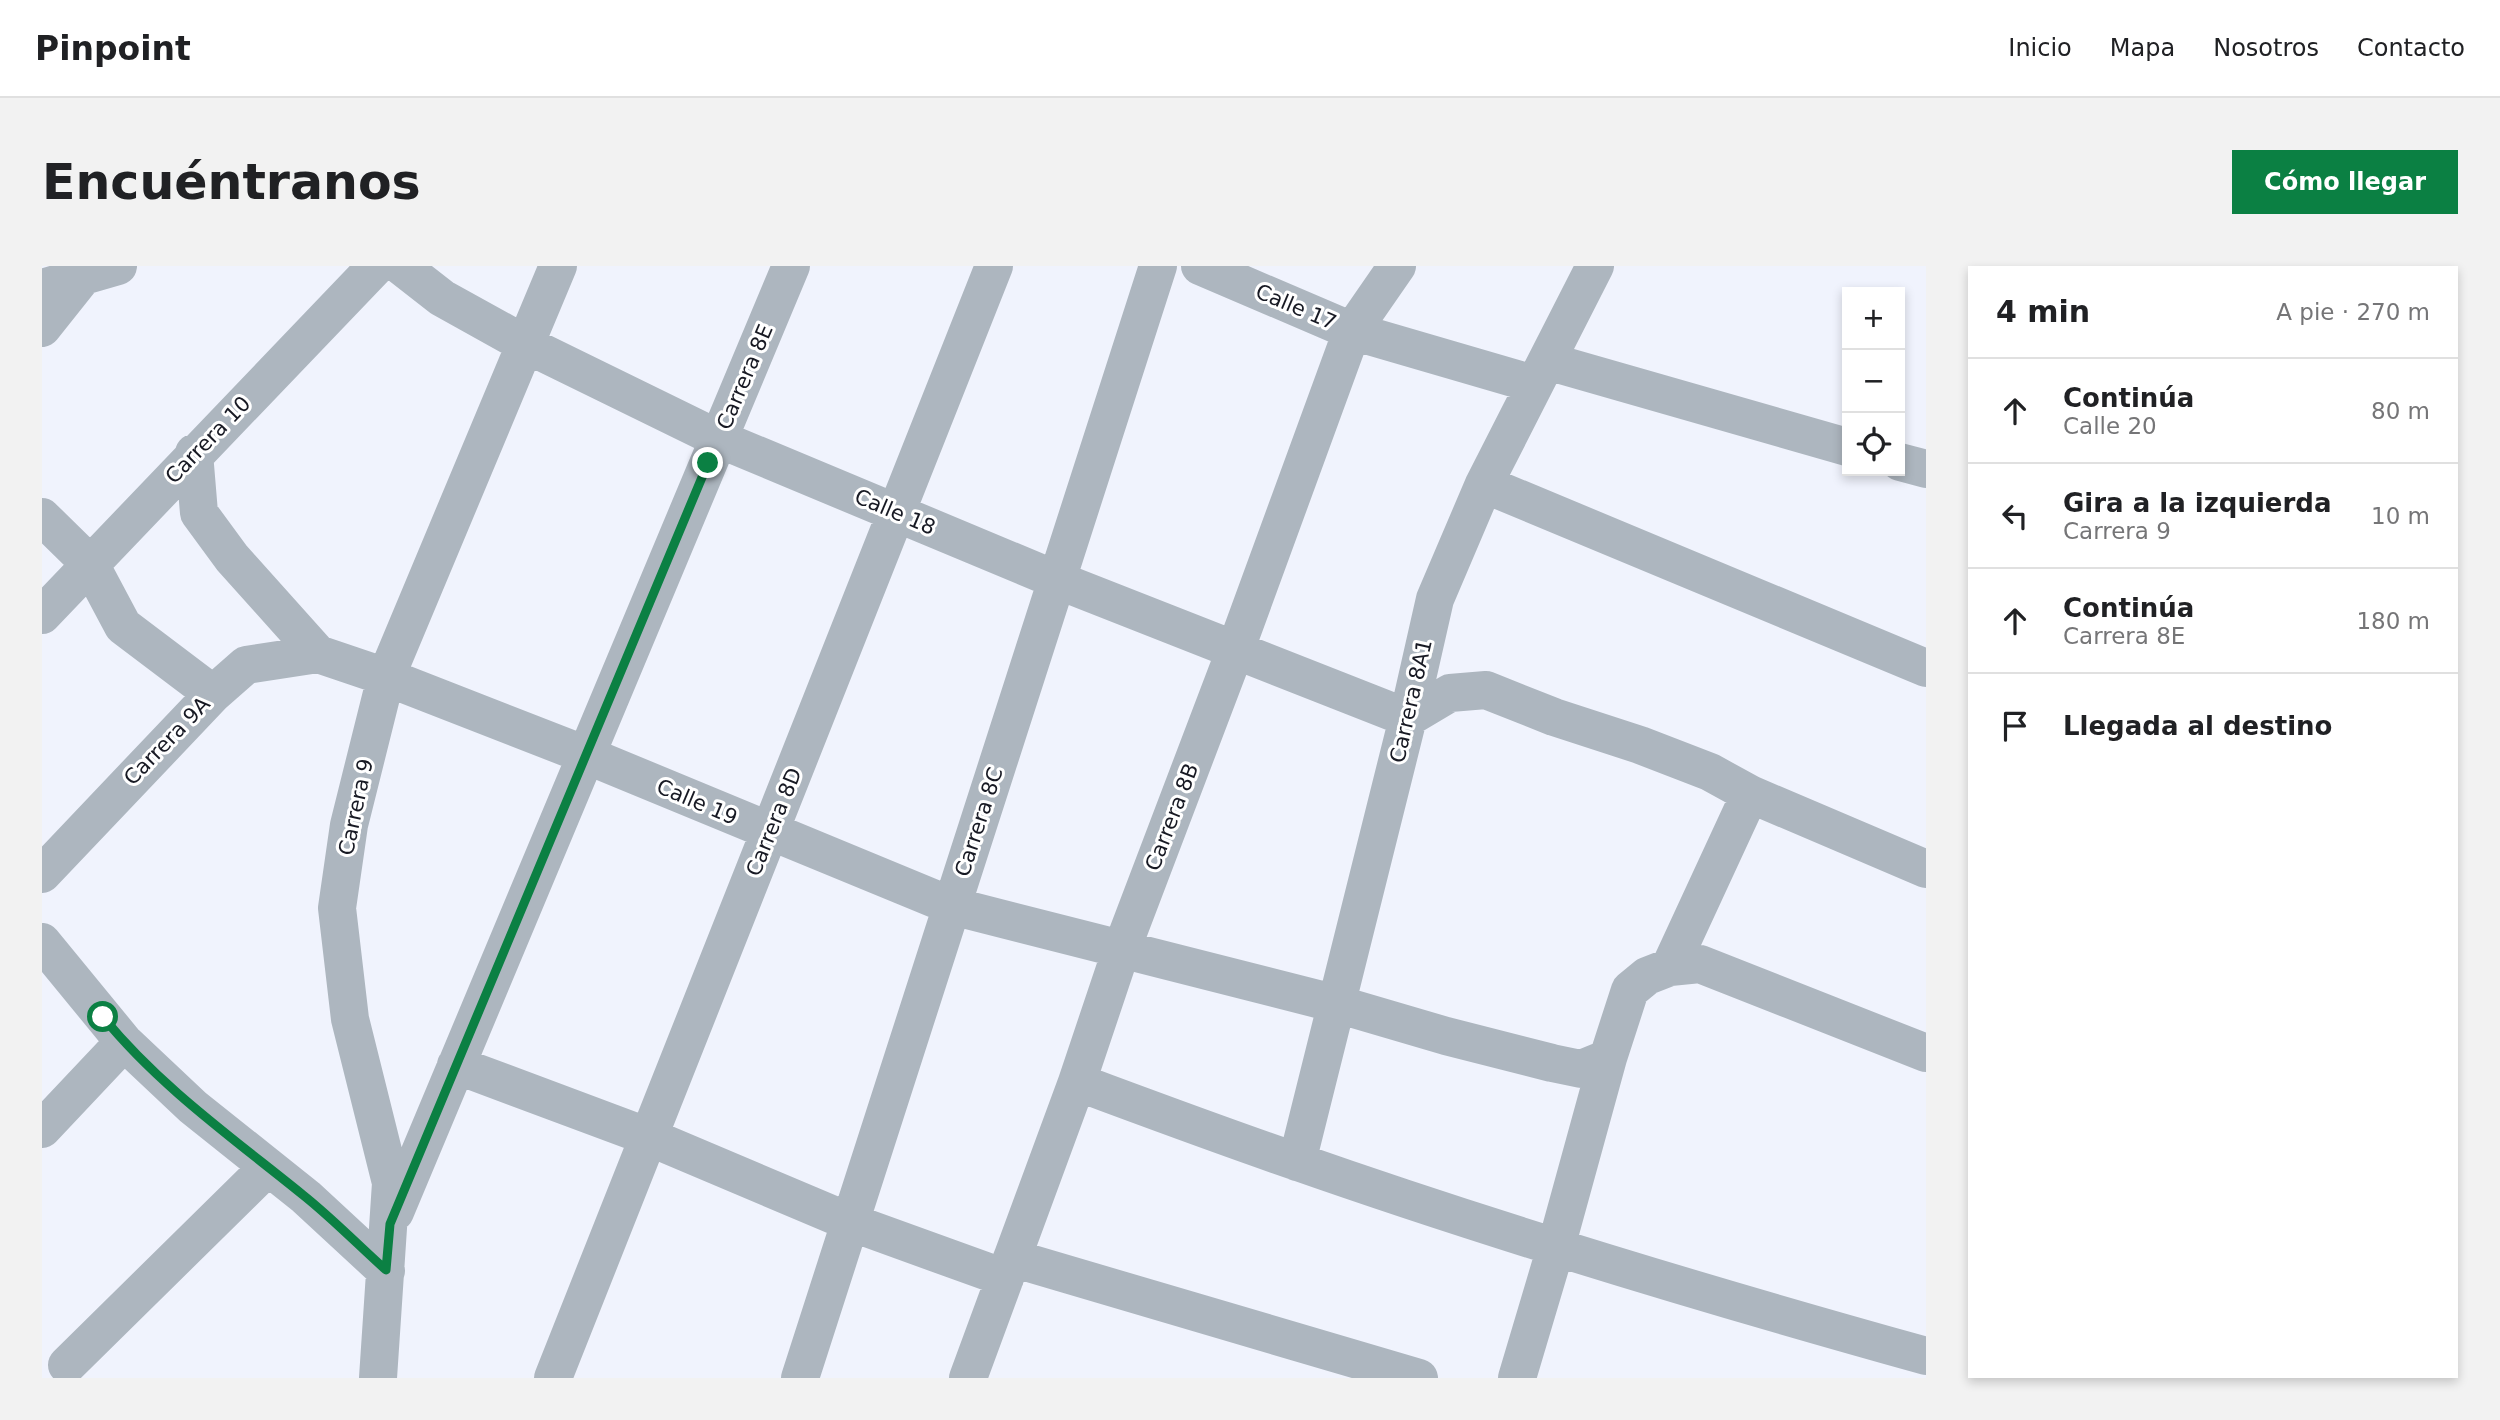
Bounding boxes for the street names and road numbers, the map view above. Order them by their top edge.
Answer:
street label: Calle 17 [1252,279,1340,335]
street label: Carrera 8E [712,321,778,433]
street label: Carrera 10 [161,391,255,489]
street label: Calle 18 [851,484,939,540]
street label: Carrera 8A1 [1385,637,1437,765]
street label: Carrera 9A [119,692,215,790]
street label: Carrera 9 [334,756,378,858]
street label: Carrera 8B [1141,760,1203,874]
street label: Carrera 8D [741,764,807,880]
street label: Carrera 8C [950,765,1008,879]
street label: Calle 19 [653,774,741,830]

